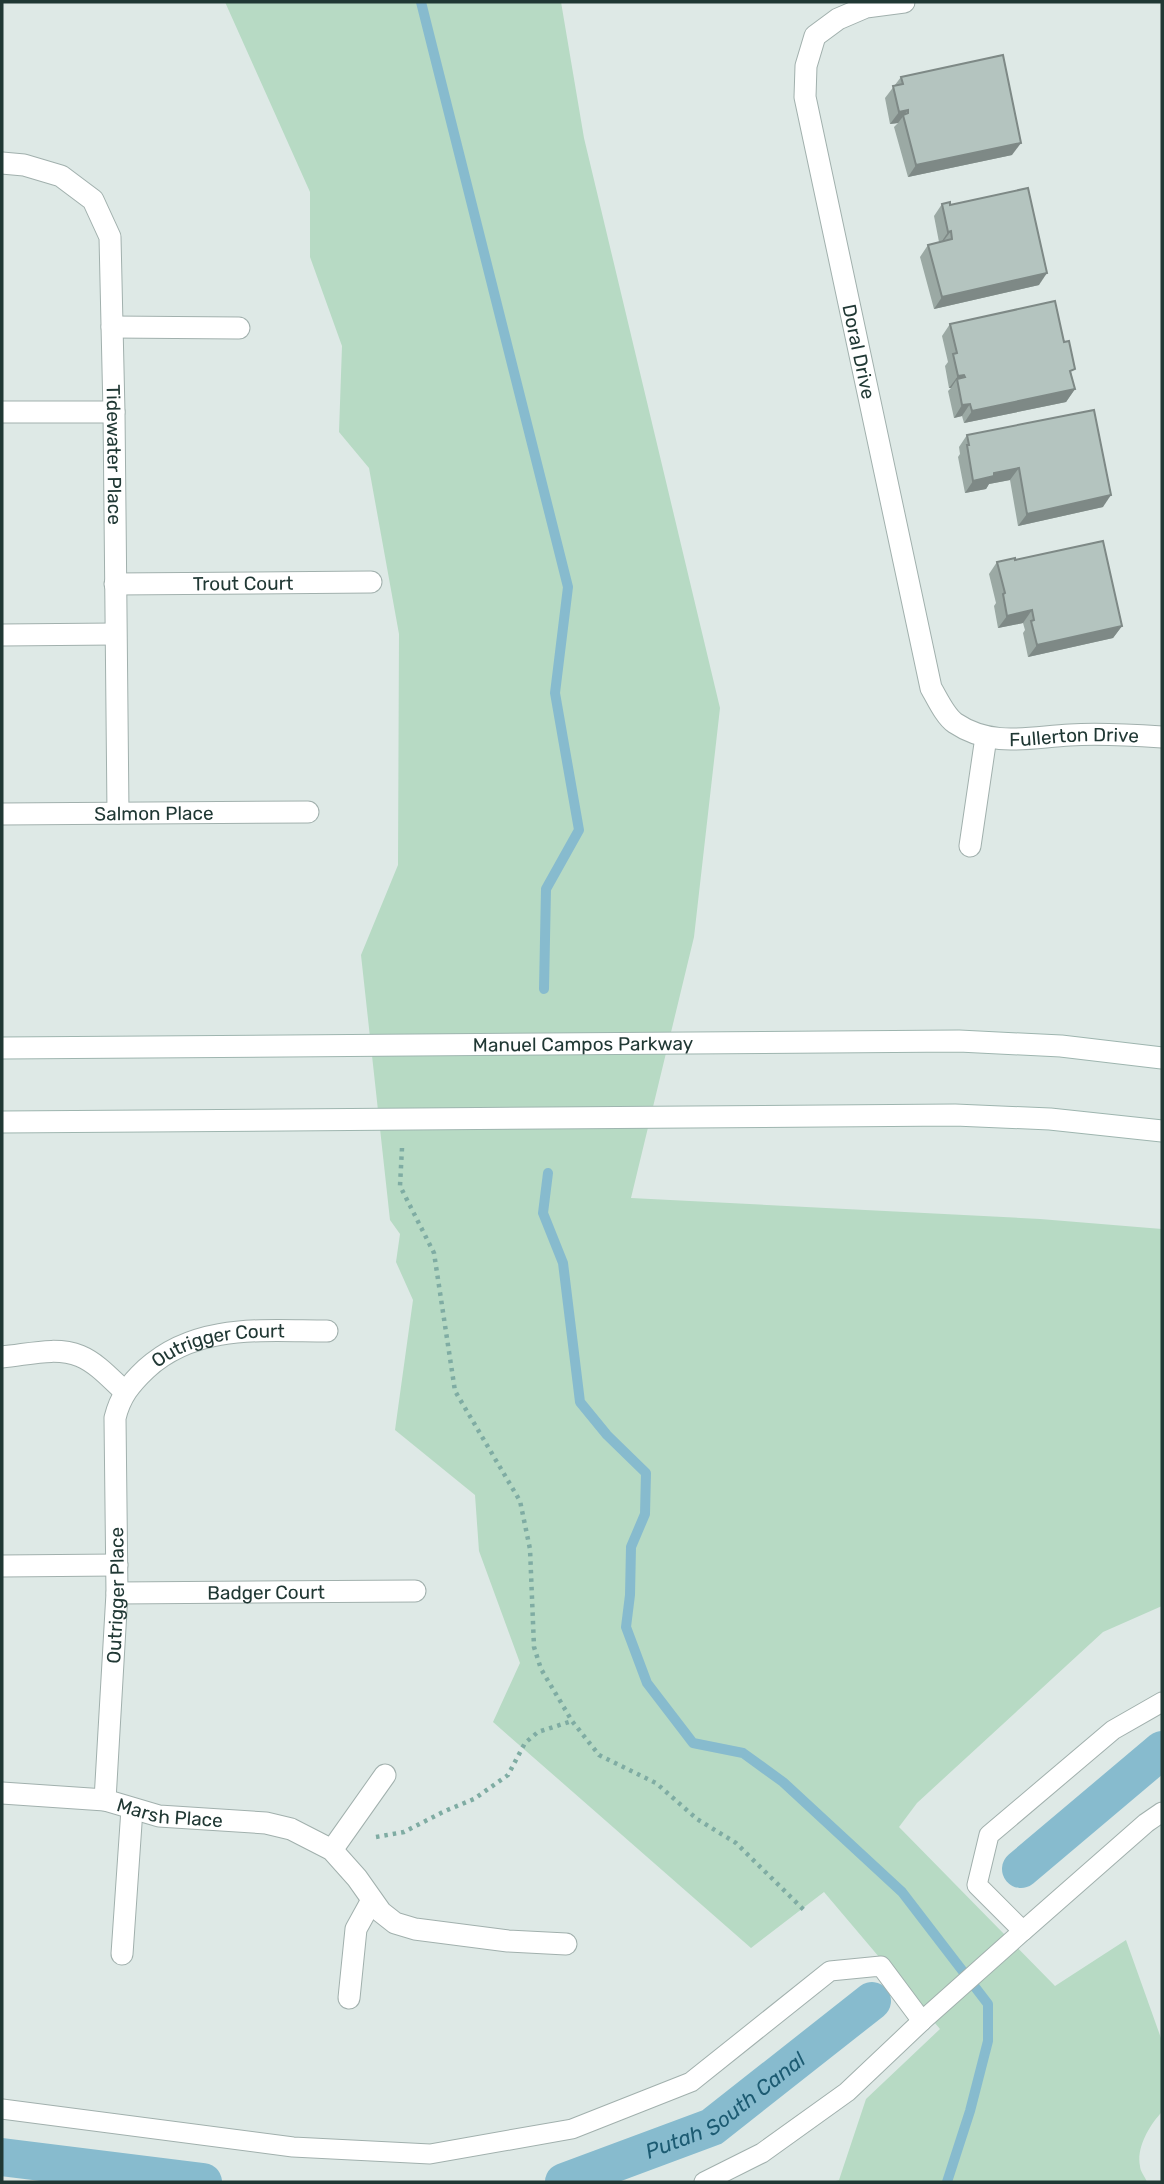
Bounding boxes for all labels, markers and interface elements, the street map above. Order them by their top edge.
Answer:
street label: Doral Drive [838,302,881,401]
street label: Tidewater Place [102,384,127,525]
street label: Trout Court [193,571,294,595]
street label: Fullerton Drive [1009,723,1140,751]
street label: Salmon Place [94,801,214,825]
street label: Manuel Campos Parkway [473,1031,693,1056]
street label: Outrigger Court [147,1319,285,1372]
street label: Outrigger Place [101,1527,129,1664]
street label: Badger Court [207,1580,325,1604]
street label: Marsh Place [114,1793,224,1832]
water label: Putah South Canal [642,2046,810,2163]

